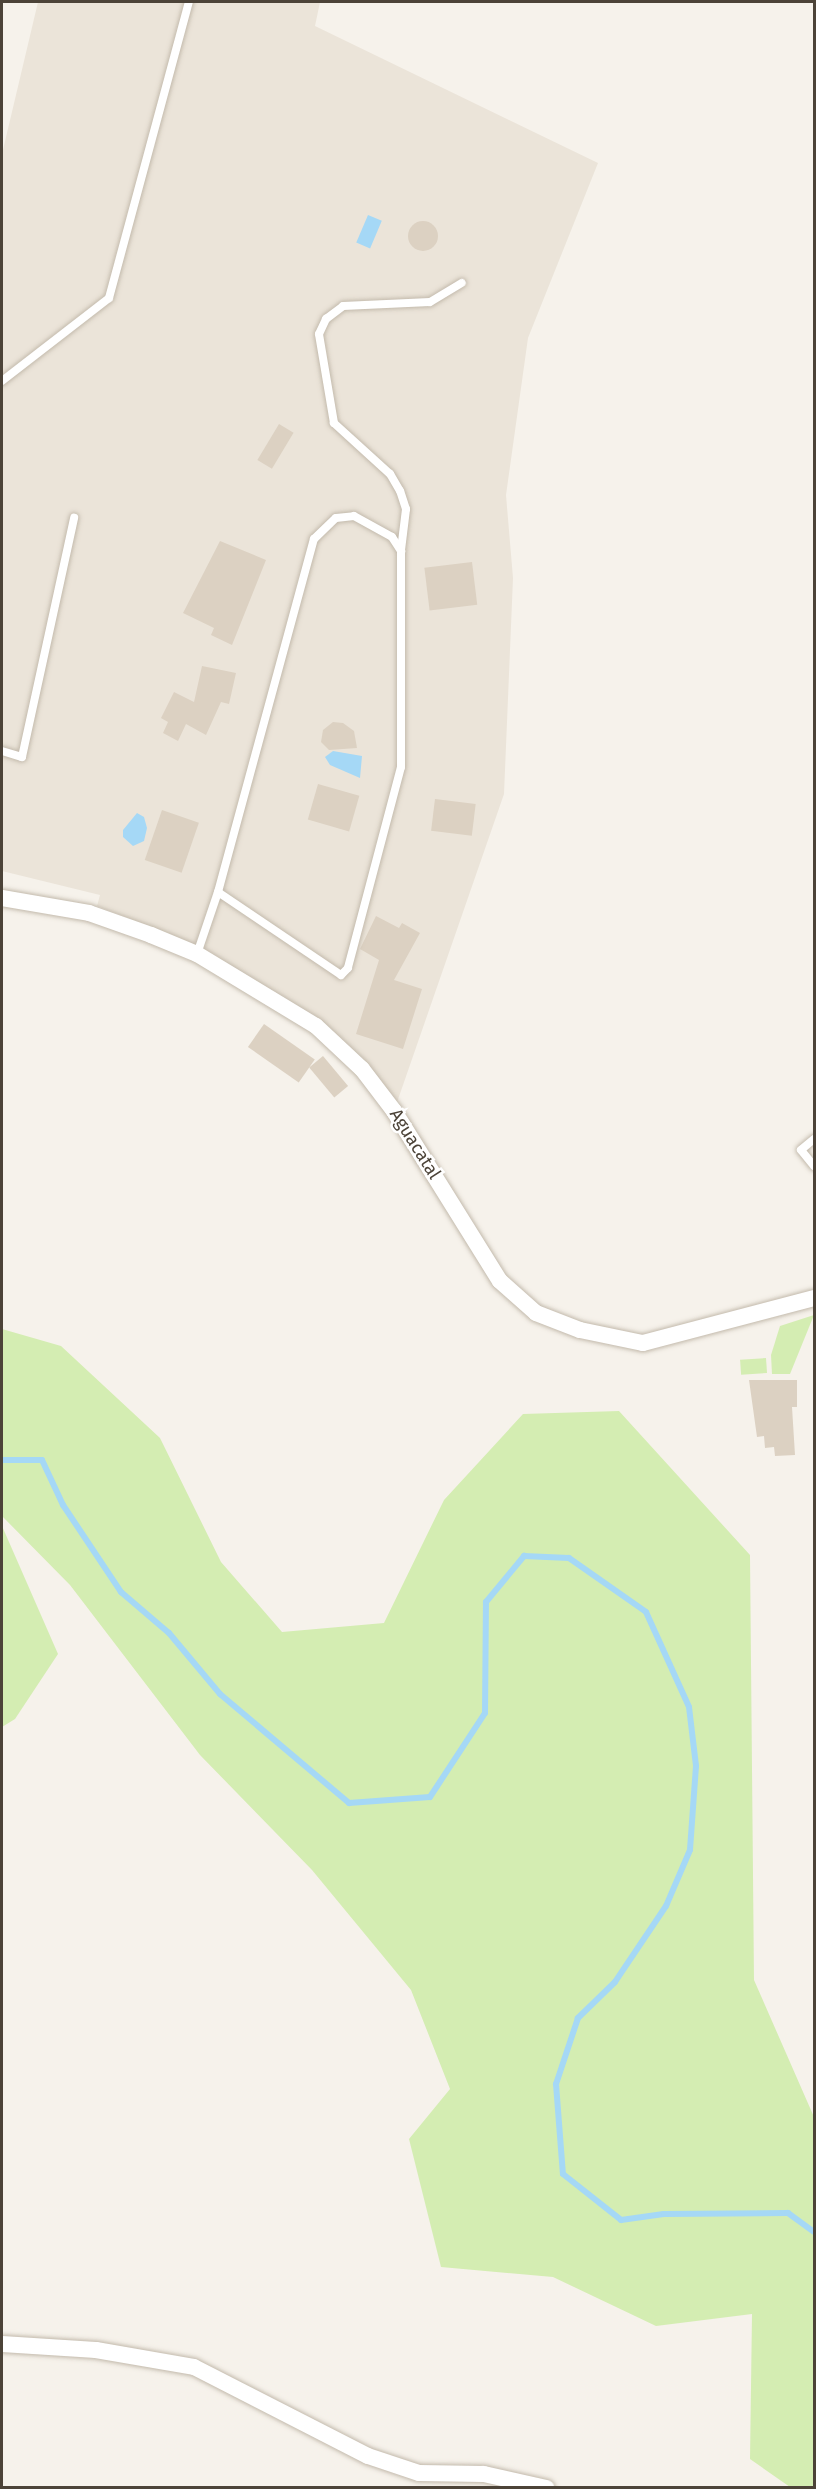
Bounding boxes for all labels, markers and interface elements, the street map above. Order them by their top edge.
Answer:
street label: Aguacatal [385,1105,445,1183]

